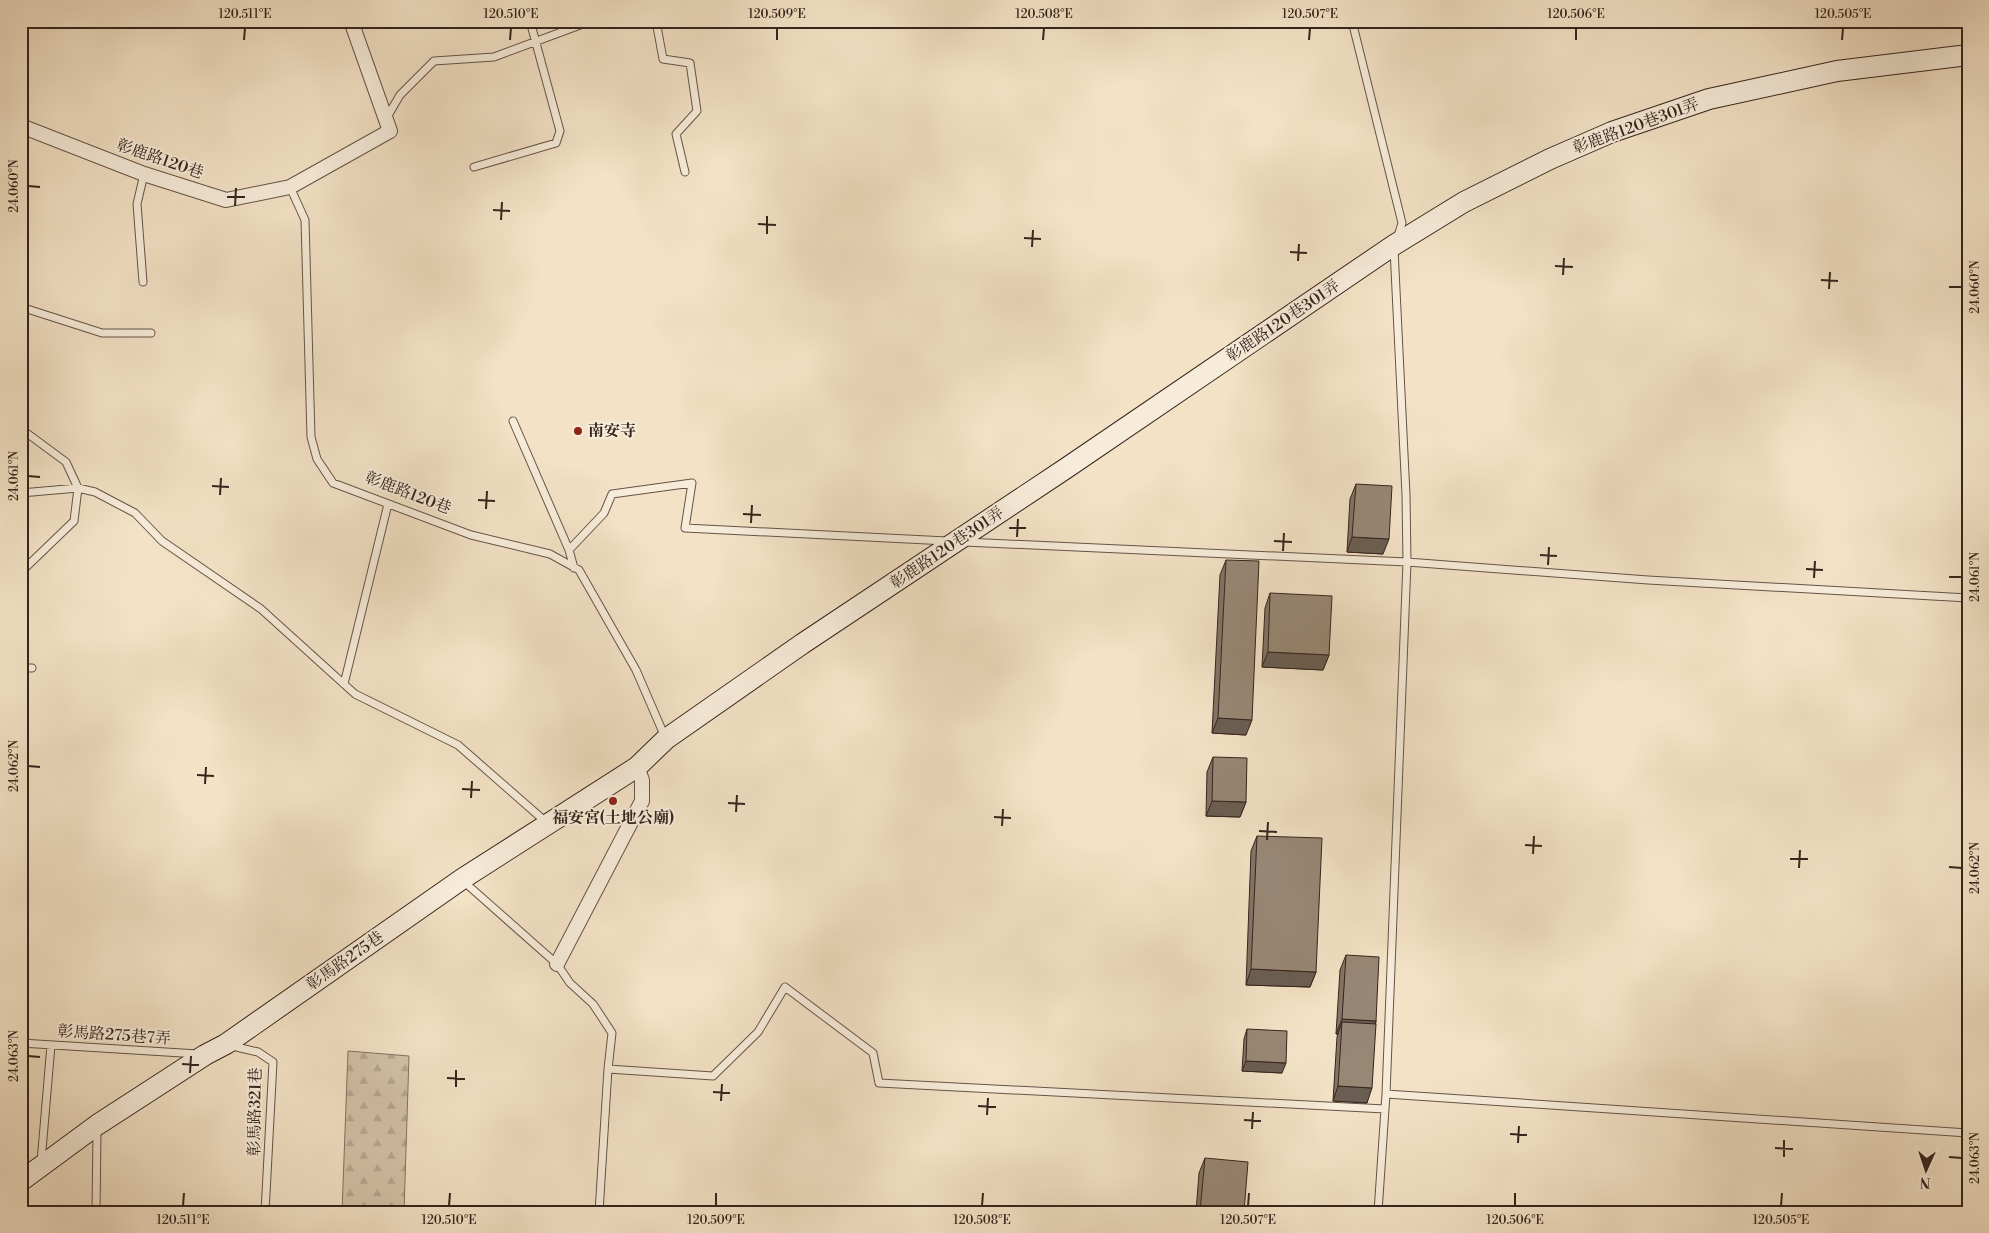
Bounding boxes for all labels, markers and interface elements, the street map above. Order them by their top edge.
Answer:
text: 120.511°E [219,7,271,22]
text: 120.510°E [484,7,538,22]
text: 120.509°E [748,7,806,22]
text: 120.508°E [1015,7,1073,22]
text: 120.507°E [1282,7,1338,22]
text: 120.506°E [1547,7,1605,22]
text: 120.505°E [1815,7,1871,22]
street label: 彰鹿路120巷301弄 [1570,94,1702,158]
street label: 彰鹿路120巷 [114,135,206,183]
text: 24.060°N [7,159,22,213]
text: 24.060°N [1968,260,1983,314]
street label: 彰鹿路120巷301弄 [1222,276,1344,366]
place label: 南安寺 [588,421,636,441]
marker: 南安寺 [572,425,584,437]
text: 24.061°N [7,451,22,501]
street label: 彰鹿路120巷 [362,467,454,519]
street label: 彰鹿路120巷301弄 [886,503,1008,593]
text: 24.061°N [1968,552,1983,602]
text: 24.062°N [7,740,22,792]
marker: 福安宮(土地公廟) [607,795,619,807]
place label: 福安宮(土地公廟) [552,808,674,828]
text: 24.062°N [1968,842,1983,894]
street label: 彰馬路275巷 [303,927,387,995]
street label: 彰馬路275巷7弄 [57,1021,171,1049]
text: 24.063°N [7,1030,22,1082]
street label: 彰馬路321巷 [244,1067,266,1157]
text: 24.063°N [1968,1132,1983,1184]
north arrow [1902,1146,1952,1196]
text: N [1919,1173,1931,1191]
text: 120.511°E [157,1213,209,1228]
text: 120.510°E [422,1213,476,1228]
text: 120.509°E [687,1213,745,1228]
text: 120.508°E [953,1213,1011,1228]
text: 120.507°E [1220,1213,1276,1228]
text: 120.506°E [1486,1213,1544,1228]
text: 120.505°E [1753,1213,1809,1228]

